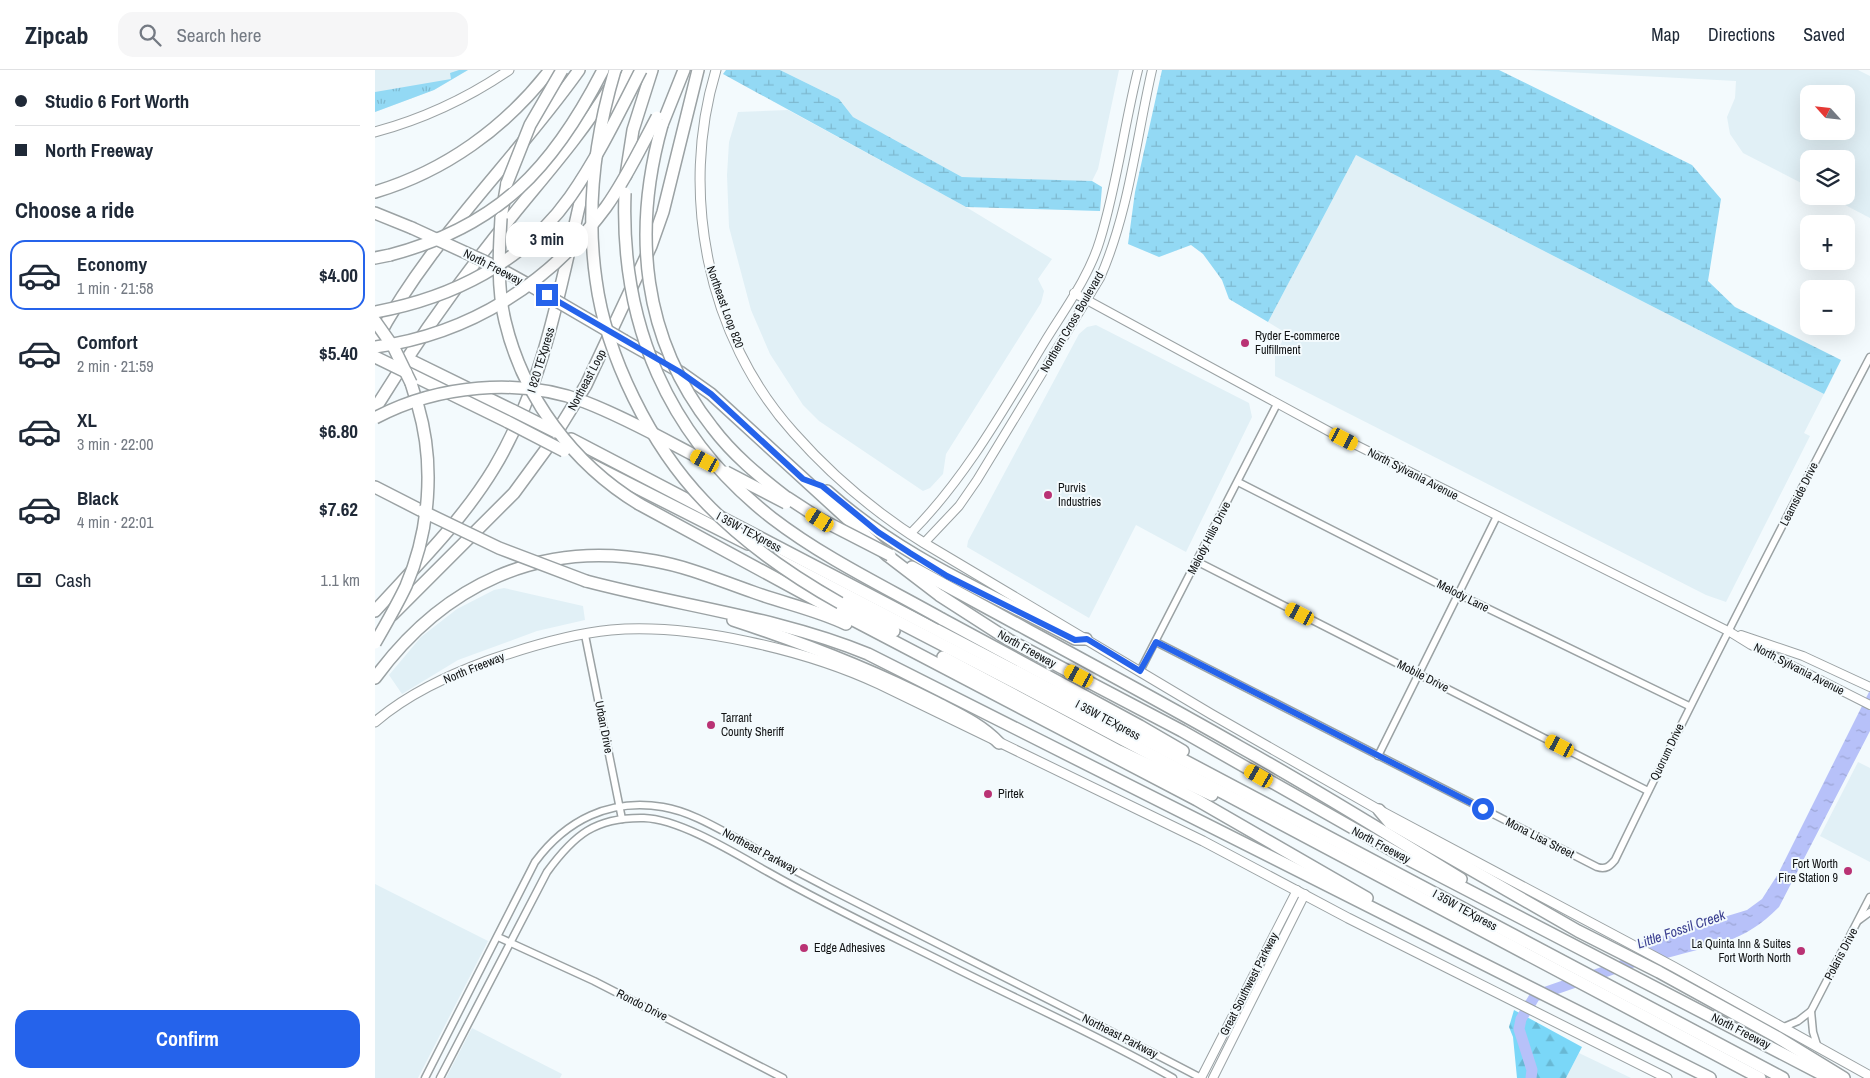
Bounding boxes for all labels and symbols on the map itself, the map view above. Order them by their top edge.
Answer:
north arrow [1800,85,1855,140]
callout: 3 min [506,222,588,258]
street label: North Freeway [461,245,525,289]
street label: Northeast Loop 820 [703,264,747,350]
street label: Northern Cross Boulevard [1037,269,1107,375]
route end [536,284,558,306]
street label: I 820 TEXpress [523,325,559,395]
place label: Ryder E-commerce Fulfillment [1255,328,1340,358]
marker: Ryder E-commerce Fulfillment [1239,337,1251,349]
street label: Northeast Loop [564,347,610,413]
car [1327,426,1360,452]
street label: North Sylvania Avenue [1365,444,1461,504]
car [688,447,721,475]
street label: Leamside Drive [1776,459,1822,529]
place label: Purvis Industries [1058,480,1101,510]
marker: Purvis Industries [1042,489,1054,501]
street label: Melody Hills Drive [1184,499,1234,577]
car [803,506,836,534]
street label: I 35W TEXpress [714,508,784,556]
street label: Melody Lane [1434,576,1492,616]
car [1283,601,1316,627]
street label: North Freeway [995,626,1059,672]
street label: North Sylvania Avenue [1751,639,1847,699]
street label: North Freeway [441,648,507,688]
street label: Mobile Drive [1395,656,1451,696]
car [1062,662,1095,690]
street label: I 35W TEXpress [1073,696,1143,744]
street label: Urban Drive [591,699,617,755]
place label: Tarrant County Sheriff [721,710,784,740]
marker: Tarrant County Sheriff [705,719,717,731]
street label: Quorum Drive [1646,721,1688,783]
car [1543,733,1576,759]
car [1242,762,1275,790]
place label: Pirtek [998,786,1024,802]
marker: Pirtek [982,788,994,800]
route start [1472,798,1494,820]
street label: Mona Lisa Street [1503,814,1577,862]
street label: North Freeway [1349,823,1413,867]
street label: Northeast Parkway [720,824,801,878]
place label: Fort Worth Fire Station 9 [1778,856,1838,886]
marker: Fort Worth Fire Station 9 [1842,865,1854,877]
street label: I 35W TEXpress [1430,886,1500,934]
water label: Little Fossil Creek [1635,905,1729,953]
street label: Polaris Drive [1821,925,1861,983]
street label: Great Southwest Parkway [1216,930,1282,1038]
place label: La Quinta Inn & Suites Fort Worth North [1691,936,1791,966]
place label: Edge Adhesives [814,940,885,956]
marker: Edge Adhesives [798,942,810,954]
marker: La Quinta Inn & Suites Fort Worth North [1795,945,1807,957]
street label: Rondo Drive [614,985,670,1025]
street label: North Freeway [1709,1009,1773,1053]
street label: Northeast Parkway [1079,1010,1161,1062]

